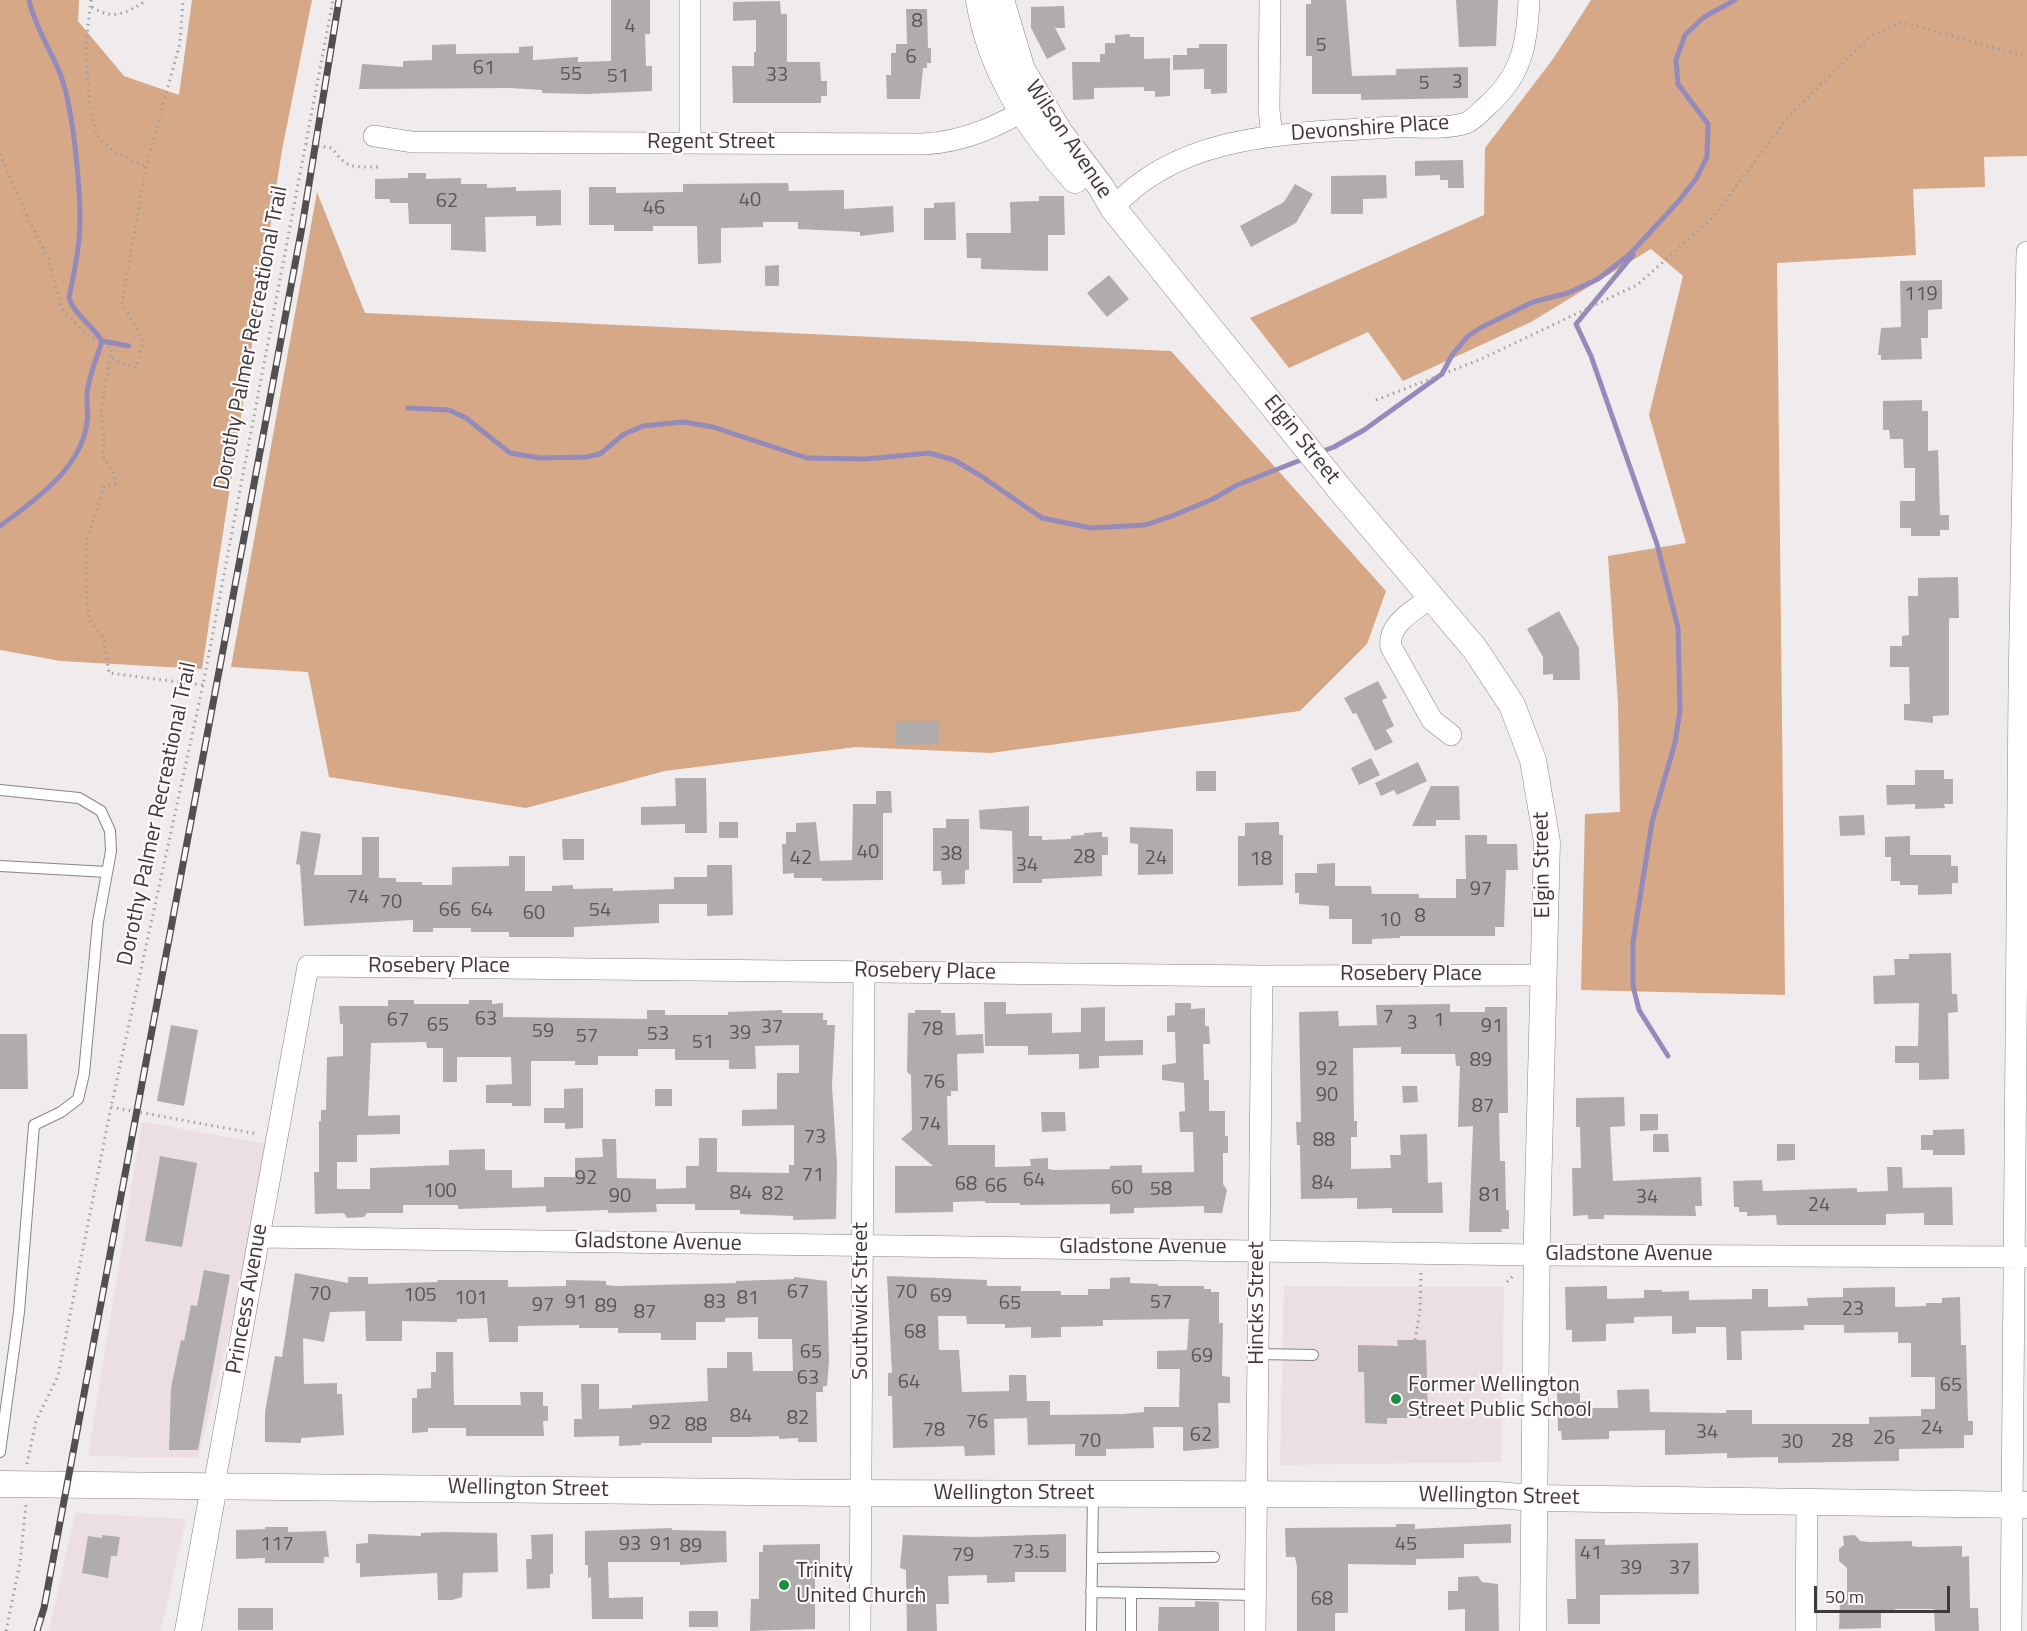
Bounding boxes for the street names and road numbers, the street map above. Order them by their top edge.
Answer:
street label: Wilson Avenue [1019,76,1117,204]
street label: Devonshire Place [1290,110,1450,148]
street label: Regent Street [647,130,775,156]
street label: Dorothy Palmer Recreational Trail [210,184,294,492]
street label: Elgin Street [1257,390,1345,490]
street label: Dorothy Palmer Recreational Trail [113,660,203,968]
street label: Elgin Street [1529,811,1557,919]
street label: Rosebery Place [368,954,510,980]
street label: Rosebery Place [854,958,996,986]
street label: Rosebery Place [1340,962,1482,988]
street label: Princess Avenue [222,1222,274,1376]
street label: Southwick Street [849,1222,875,1380]
street label: Gladstone Avenue [574,1228,742,1258]
street label: Gladstone Avenue [1059,1235,1227,1261]
street label: Hincks Street [1245,1241,1271,1365]
street label: Gladstone Avenue [1545,1242,1713,1268]
street label: Wellington Street [447,1474,609,1504]
street label: Wellington Street [934,1481,1094,1507]
street label: Wellington Street [1418,1482,1580,1512]

